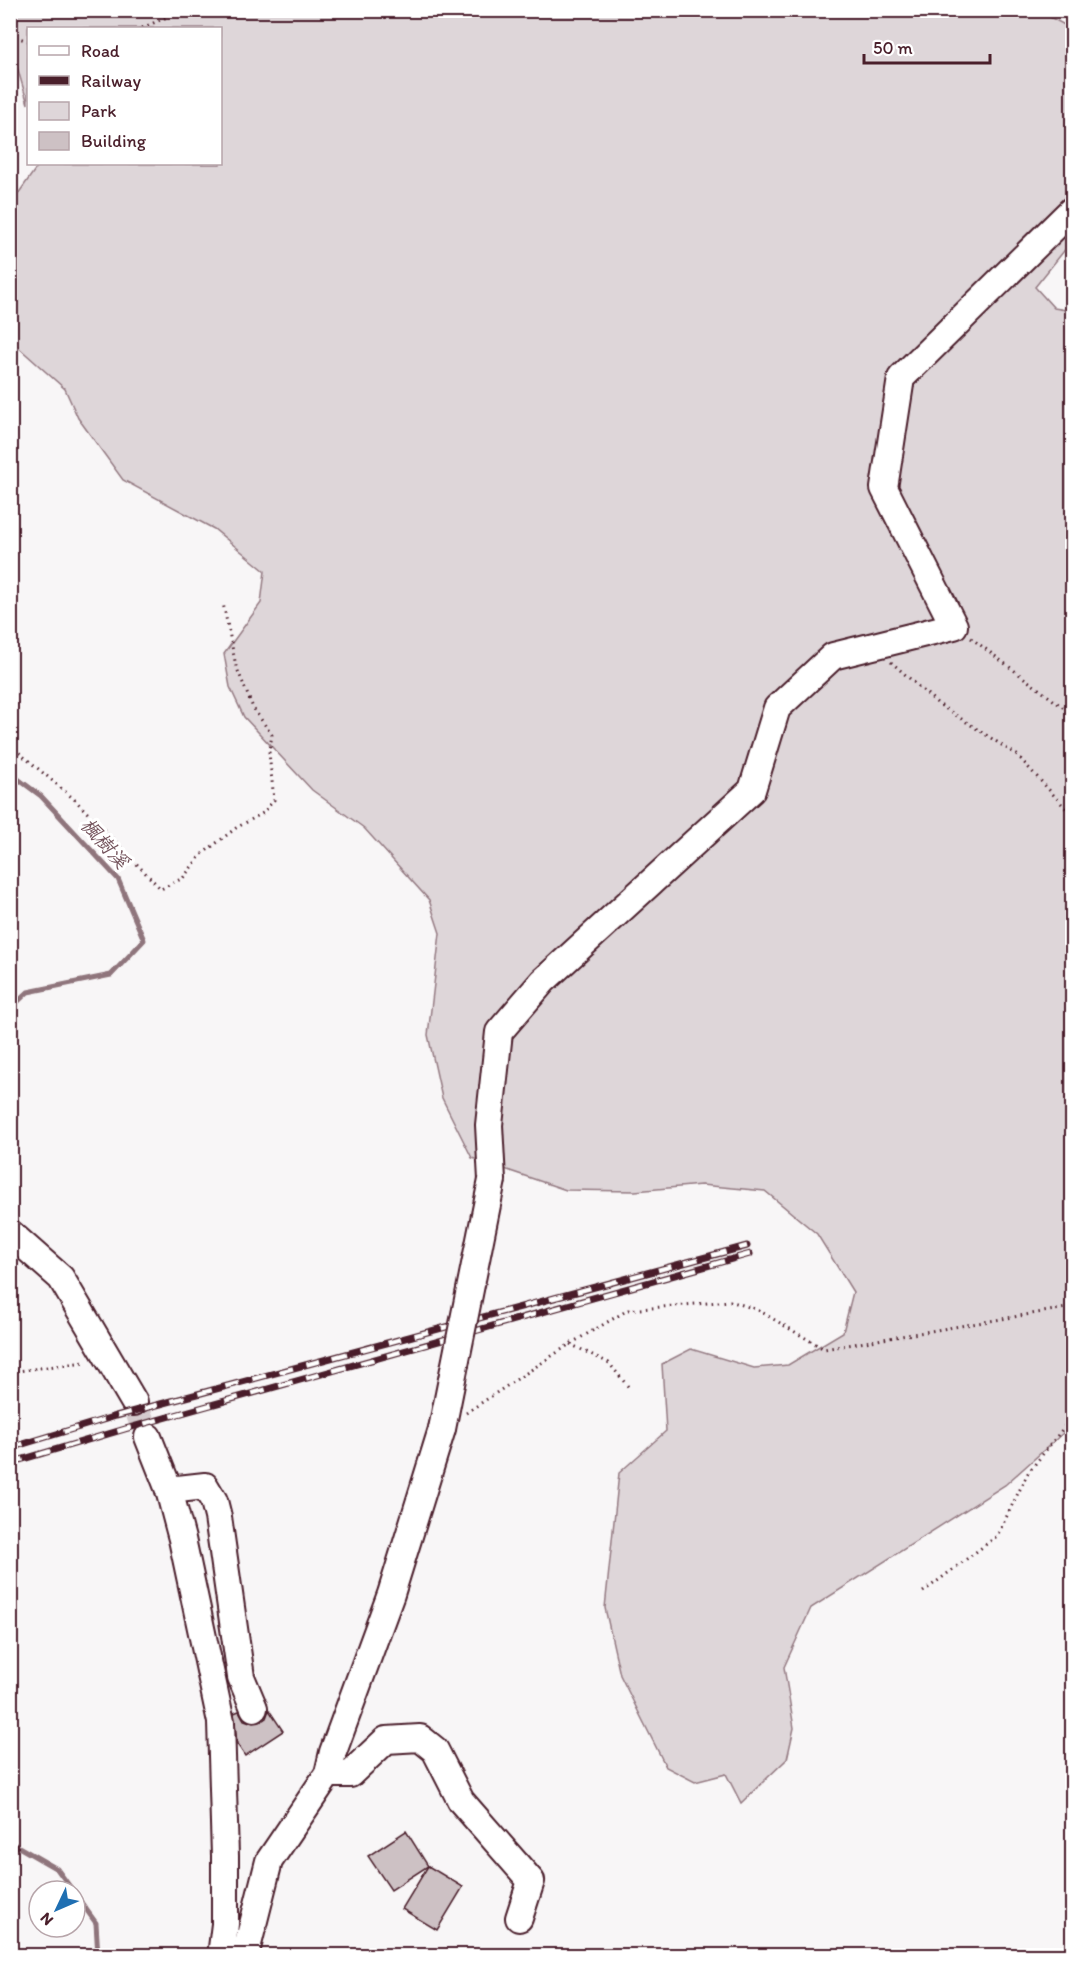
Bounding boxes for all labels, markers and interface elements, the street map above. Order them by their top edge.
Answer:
legend [27,27,222,165]
scale bar [864,27,990,65]
text: 50 m [873,37,913,59]
text: Road [81,40,120,62]
text: Railway [81,70,142,92]
text: Park [81,100,116,122]
text: Building [81,130,147,152]
water label: 楓樹溪 [76,813,135,874]
north arrow [27,1879,87,1939]
text: N [36,1909,57,1930]

